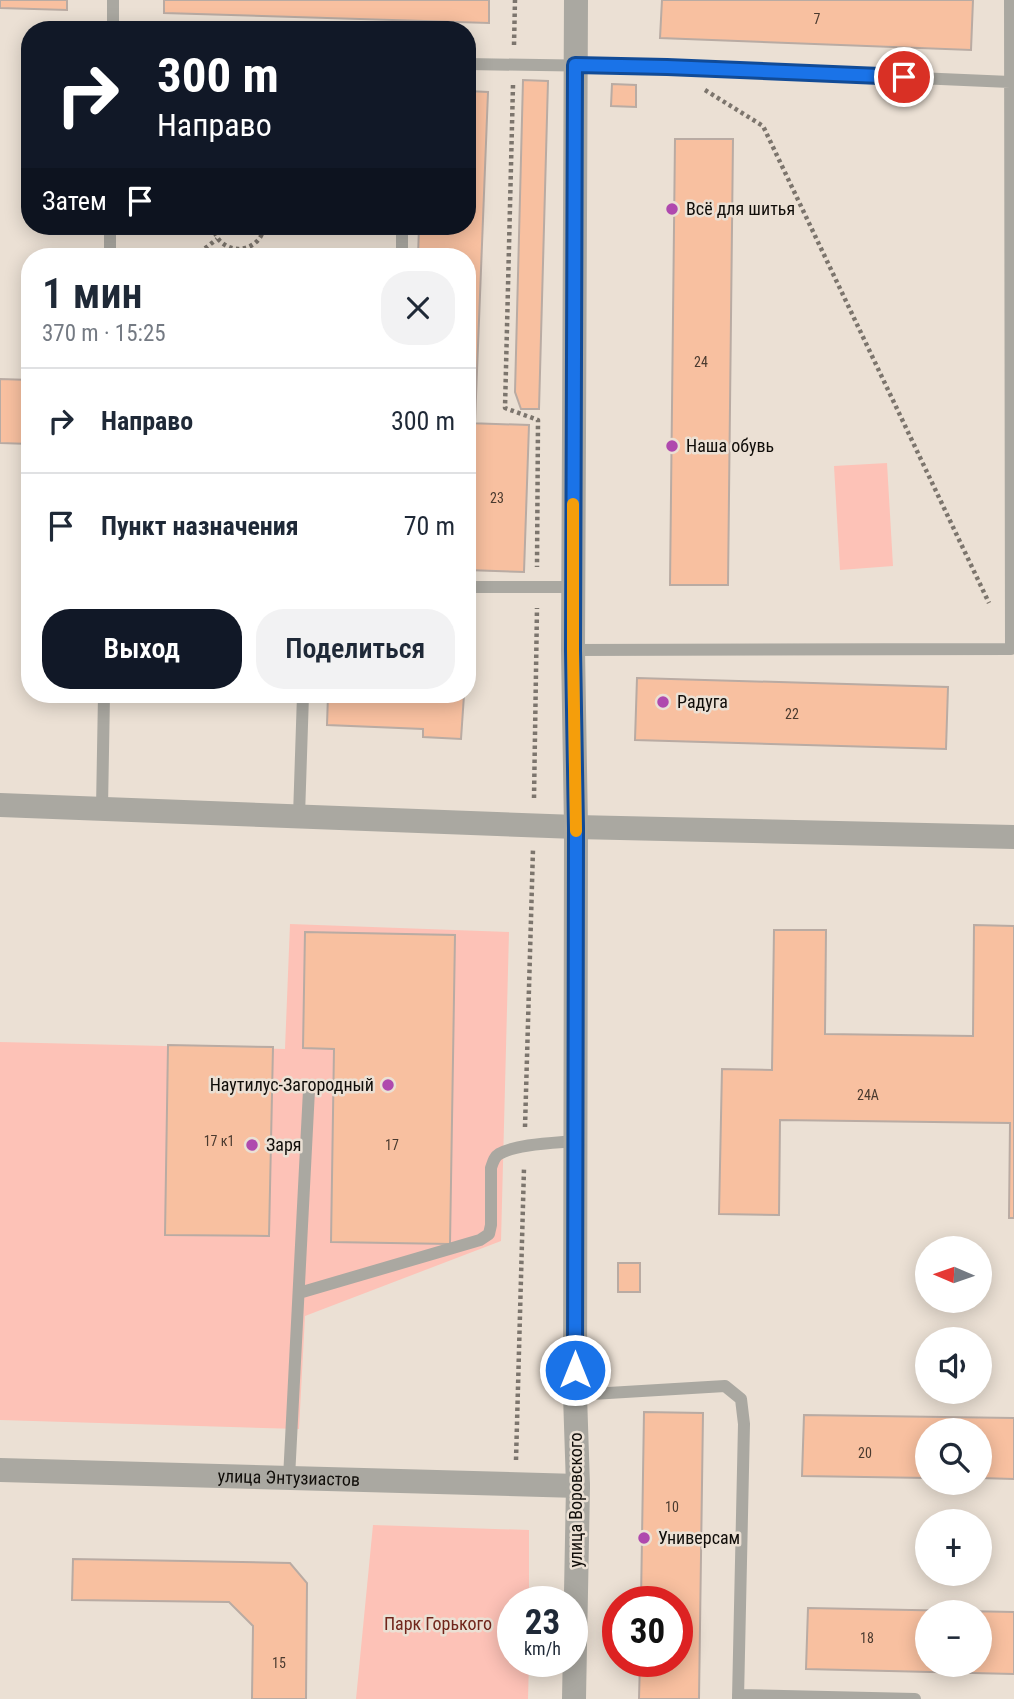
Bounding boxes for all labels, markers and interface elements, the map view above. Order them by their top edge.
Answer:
house number: 7 [814,11,821,27]
text: 300 m [157,47,279,104]
pin [874,47,934,107]
icon: right [42,49,133,140]
icon: arrive [885,58,923,96]
text: Направо [157,106,272,144]
icon: arrive [121,182,159,220]
text: Затем [42,186,107,216]
place label: Всё для шитья [686,198,795,219]
marker: Всё для шитья [664,201,680,217]
text: 1 мин [42,269,143,318]
button: close [381,271,455,345]
text: 370 m · 15:25 [42,320,166,347]
house number: 24 [694,354,708,370]
icon: right [42,402,80,440]
text: Направо [101,406,193,436]
text: 300 m [391,406,455,436]
place label: Наша обувь [686,435,774,456]
marker: Наша обувь [664,438,680,454]
house number: 23 [490,490,504,506]
icon: arrive [42,507,80,545]
text: Пункт назначения [101,511,299,541]
text: 70 m [404,511,455,541]
button: Выход [42,609,242,689]
button: Поделиться [256,609,455,689]
place label: Радуга [677,691,728,712]
marker: Радуга [655,694,671,710]
house number: 22 [785,706,799,722]
place label: Наутилус-Загородный [210,1074,374,1095]
marker: Наутилус-Загородный [380,1077,396,1093]
house number: 24А [857,1087,879,1103]
house number: 17 к1 [204,1133,234,1149]
place label: Заря [266,1134,302,1155]
marker: Заря [244,1137,260,1153]
house number: 17 [385,1137,399,1153]
north arrow [915,1236,992,1312]
map controls [915,1236,992,1677]
button: sound [915,1327,992,1404]
position arrow [538,1333,612,1407]
button: search [915,1418,992,1495]
street label: улица Воровского [565,1433,586,1567]
house number: 20 [858,1445,872,1461]
street label: улица Энтузиастов [217,1465,360,1490]
house number: 10 [665,1499,679,1515]
button: + [915,1509,992,1586]
place label: Универсам [658,1527,740,1548]
marker: Универсам [636,1530,652,1546]
speed limit sign: 30 [602,1586,693,1677]
button: − [915,1600,992,1677]
text: 23 [525,1602,560,1643]
park label: Парк Горького [384,1613,492,1634]
house number: 18 [860,1630,874,1646]
text: km/h [524,1638,561,1659]
house number: 15 [272,1655,286,1671]

